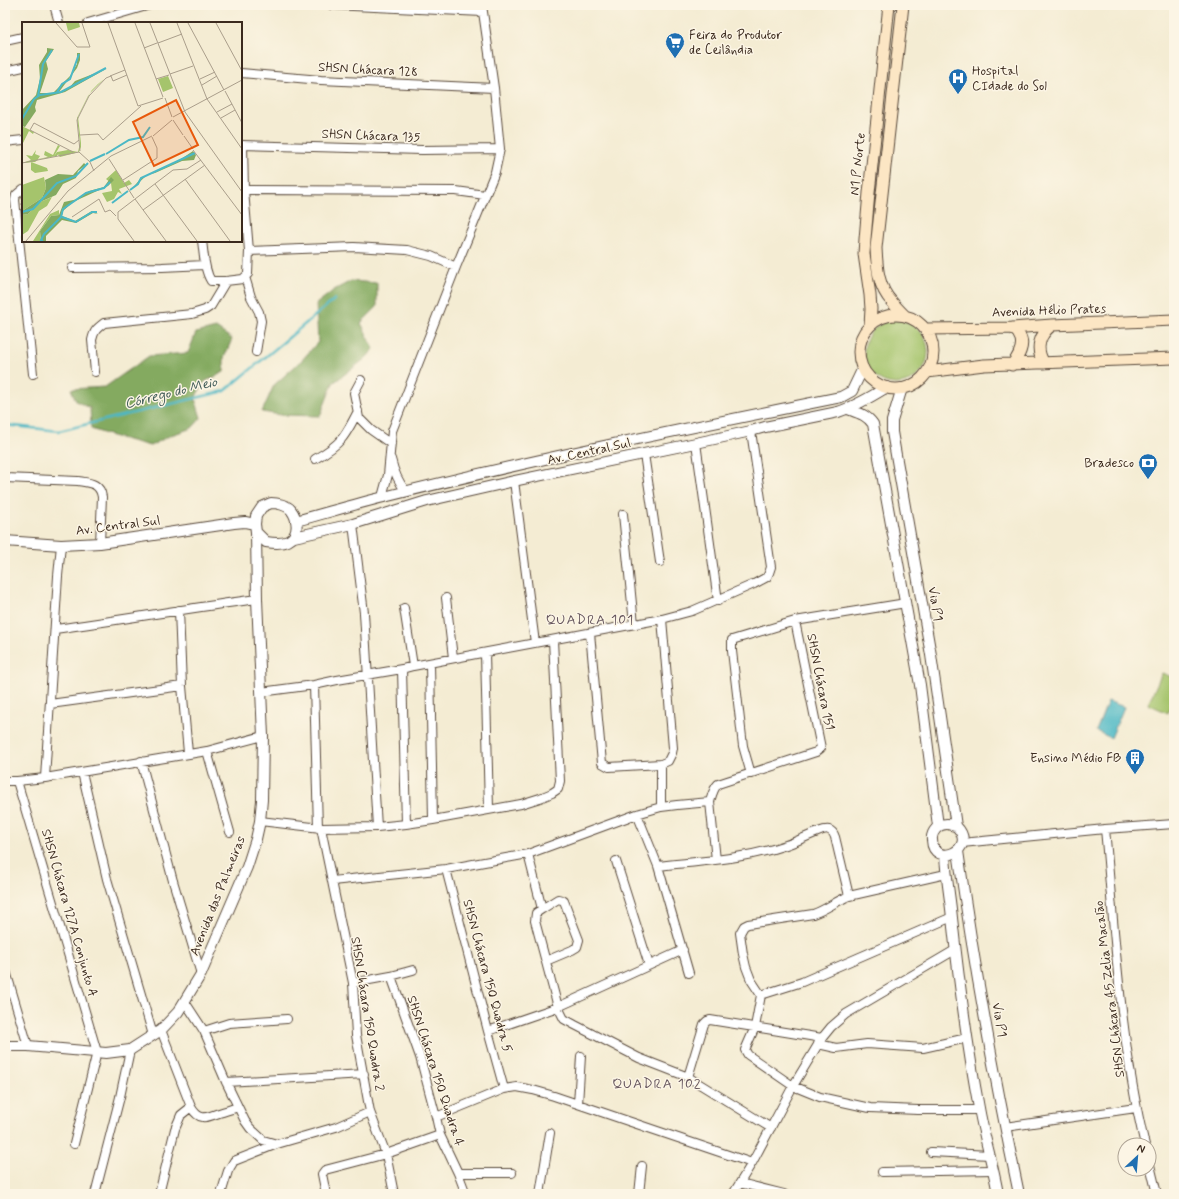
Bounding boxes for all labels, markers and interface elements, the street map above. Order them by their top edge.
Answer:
inset map [22,22,242,242]
place label: Feira do Produtor de Ceilândia [689,27,783,59]
supermarket icon: Feira do Produtor de Ceilândia [664,31,686,59]
street label: SHSN Chácara 128 [318,59,418,81]
place label: Hospital CIdade do Sol [972,63,1047,95]
hospital icon: Hospital CIdade do Sol [947,67,969,95]
street label: SHSN Chácara 135 [321,126,421,146]
street label: N1 P Norte [846,132,870,196]
street label: Avenida Hélio Prates [992,300,1107,321]
water label: Córrego do Meio [123,373,221,415]
street label: Av. Central Sul [546,435,632,469]
bank icon: Bradesco [1137,452,1159,480]
place label: Bradesco [1084,455,1134,472]
street label: Av. Central Sul [75,512,161,540]
street label: Via P1 [924,585,946,623]
district label: QUADRA 101 [546,611,634,629]
street label: SHSN Chácara 151 [802,632,838,732]
building icon: Ensino Médio FB [1124,747,1146,775]
place label: Ensino Médio FB [1030,750,1121,767]
street label: SHSN Chácara 127A Conjunto A [37,827,101,999]
street label: Avenida das Palmeiras [186,833,250,958]
street label: SHSN Chácara 150 Quadra 5 [458,898,516,1054]
street label: SHSN Chácara 45 Zelia Macalão [1091,899,1129,1078]
street label: SHSN Chácara 150 Quadra 2 [346,936,388,1093]
street label: SHSN Chácara 150 Quadra 4 [403,994,468,1149]
street label: Via P1 [988,1001,1010,1039]
district label: QUADRA 102 [612,1075,702,1093]
north arrow [1117,1137,1157,1177]
text: N [1135,1141,1147,1157]

